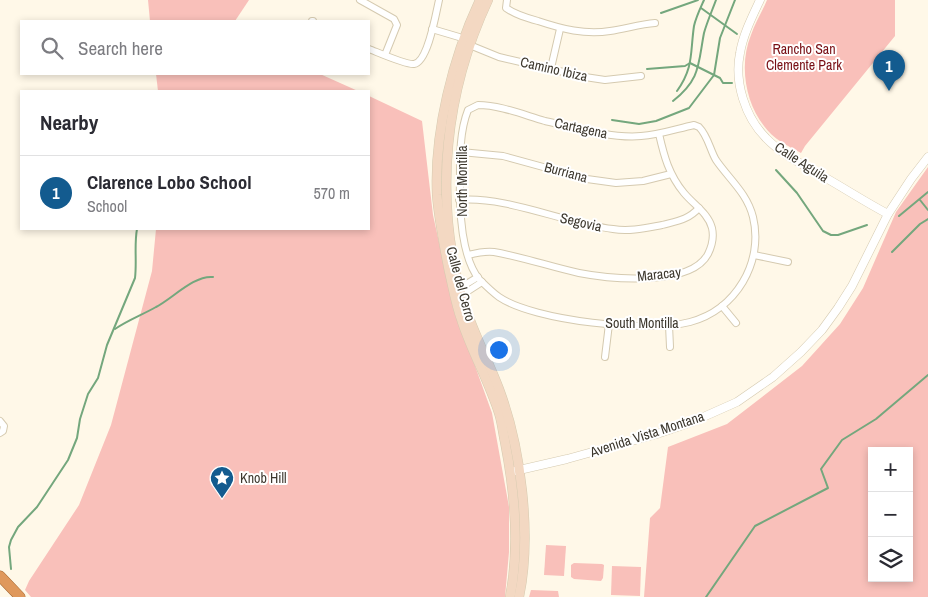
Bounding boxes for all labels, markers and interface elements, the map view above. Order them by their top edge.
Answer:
search box [20,20,370,75]
icon: search [38,34,66,62]
text: Search here [78,35,163,61]
park label: Rancho San Clemente Park [766,40,842,74]
pin: 1 [873,50,905,91]
street label: Camino Ibiza [519,53,590,86]
text: Nearby [40,108,98,137]
street label: Cartagena [553,114,610,143]
street label: Calle Aguila [771,138,833,187]
street label: North Montilla [453,145,471,217]
street label: Burriana [542,158,590,187]
text: Clarence Lobo School [87,169,252,195]
text: 1 [52,182,60,204]
text: 570 m [314,182,350,204]
text: School [87,195,127,217]
street label: Segovia [558,208,604,236]
street label: Calle del Cerro [442,245,480,323]
street label: Maracay [636,263,682,285]
street label: South Montilla [605,314,679,332]
your location [486,337,512,363]
street label: Avenida Vista Montana [587,407,707,461]
map controls [868,447,913,582]
button: + [868,447,913,492]
place icon: Knob Hill [209,465,235,499]
place label: Knob Hill [240,469,287,487]
button: − [868,492,913,537]
button: layers [868,537,913,582]

